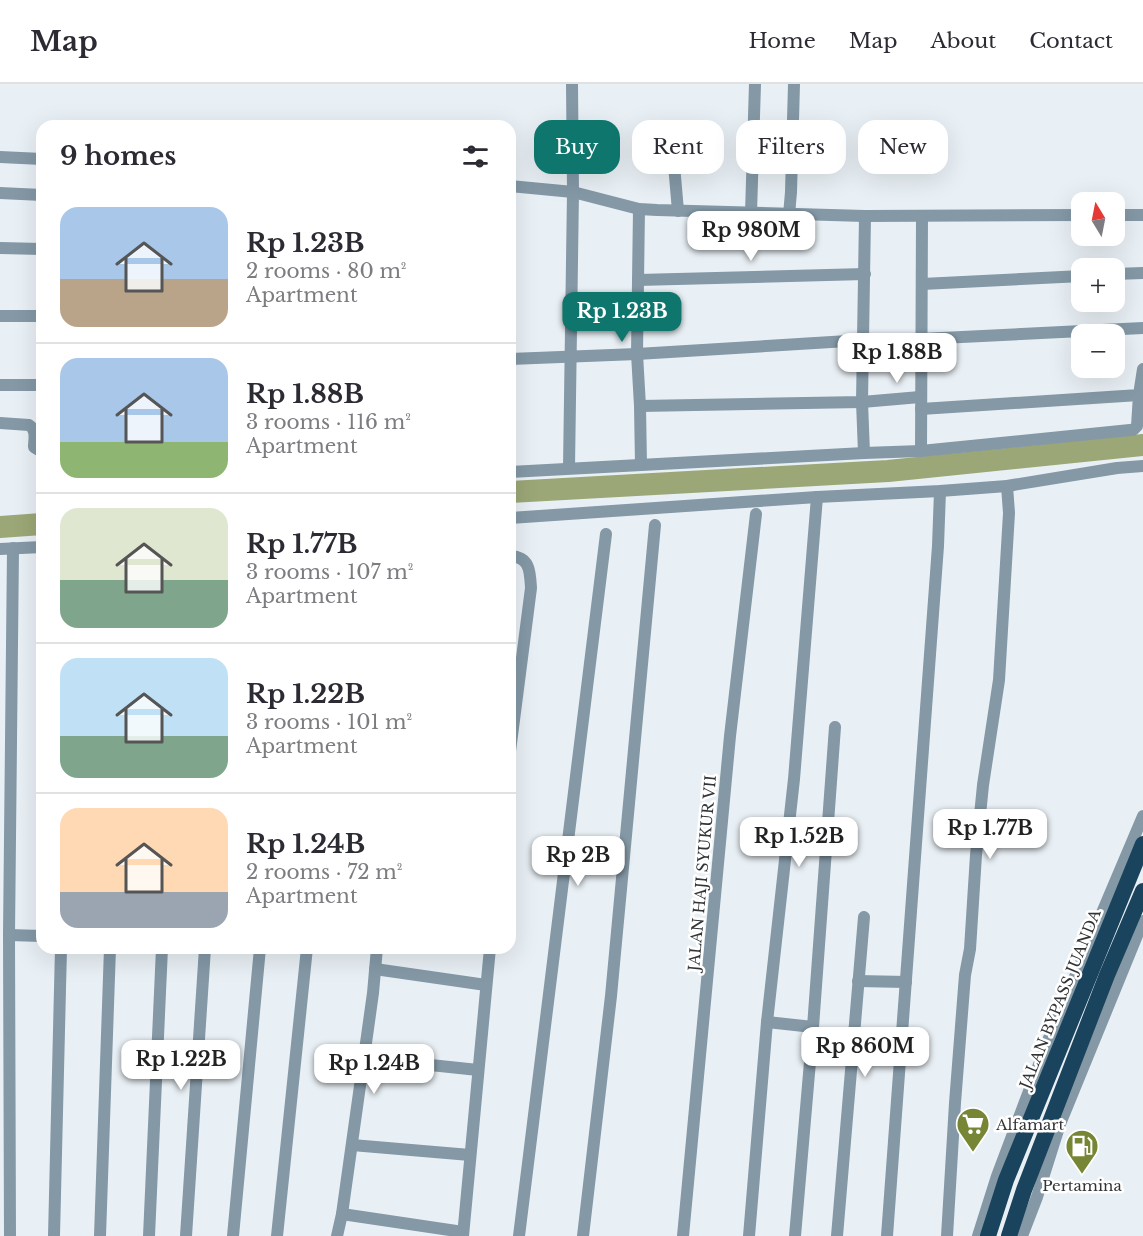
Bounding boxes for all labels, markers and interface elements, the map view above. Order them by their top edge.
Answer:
text: Map [30,24,98,59]
text: Home [749,28,816,54]
text: Map [849,28,897,54]
text: About [930,28,996,54]
text: Contact [1029,28,1113,54]
chip: Buy [534,120,620,174]
chip: Rent [632,120,724,174]
chip: Filters [736,120,846,174]
chip: New [858,120,948,174]
text: 9 homes [60,140,176,172]
icon: filters [459,140,492,173]
north arrow [1071,192,1125,246]
map controls [1071,192,1125,378]
pin: Rp 980M [696,211,806,262]
text: Rp 980M [701,218,801,242]
text: Rp 1.23B [246,227,365,259]
icon: home [108,231,180,303]
button: + [1071,258,1125,312]
text: 2 rooms · 80 m² [246,259,407,283]
text: Apartment [246,283,357,307]
pin: Rp 1.23B [560,292,684,343]
text: Rp 1.23B [576,299,668,323]
button: − [1071,324,1125,378]
pin: Rp 1.88B [835,333,959,384]
text: Rp 1.88B [852,340,942,364]
text: Rp 1.88B [246,378,364,410]
icon: home [108,382,180,454]
text: 3 rooms · 116 m² [246,410,411,434]
text: Apartment [246,434,357,458]
text: Rp 1.77B [246,528,358,560]
icon: home [108,532,180,604]
text: 3 rooms · 107 m² [246,560,413,584]
text: Apartment [246,584,357,608]
text: Rp 1.22B [246,678,365,710]
icon: home [108,682,180,754]
text: 3 rooms · 101 m² [246,710,412,734]
text: Apartment [246,734,357,758]
street label: JALAN HAJI SYUKUR VII [684,774,720,974]
pin: Rp 1.77B [928,809,1052,860]
text: Rp 1.77B [947,816,1033,840]
pin: Rp 1.52B [737,817,861,868]
text: Rp 1.52B [754,824,844,848]
text: Rp 1.24B [246,828,365,860]
icon: home [108,832,180,904]
pin: Rp 2B [536,836,620,887]
text: Rp 2B [546,843,610,867]
text: 2 rooms · 72 m² [246,860,403,884]
text: Apartment [246,884,357,908]
street label: JALAN BYPASS JUANDA [1014,906,1105,1093]
pin: Rp 860M [810,1027,920,1078]
text: Rp 860M [815,1034,915,1058]
pin: Rp 1.22B [119,1040,243,1091]
pin: Rp 1.24B [312,1044,436,1095]
text: Rp 1.22B [135,1047,227,1071]
text: Rp 1.24B [328,1051,420,1075]
supermarket icon: Alfamart [955,1106,991,1153]
place label: Alfamart [995,1115,1065,1134]
fuel station icon: Pertamina [1064,1128,1100,1175]
place label: Pertamina [1042,1176,1122,1195]

